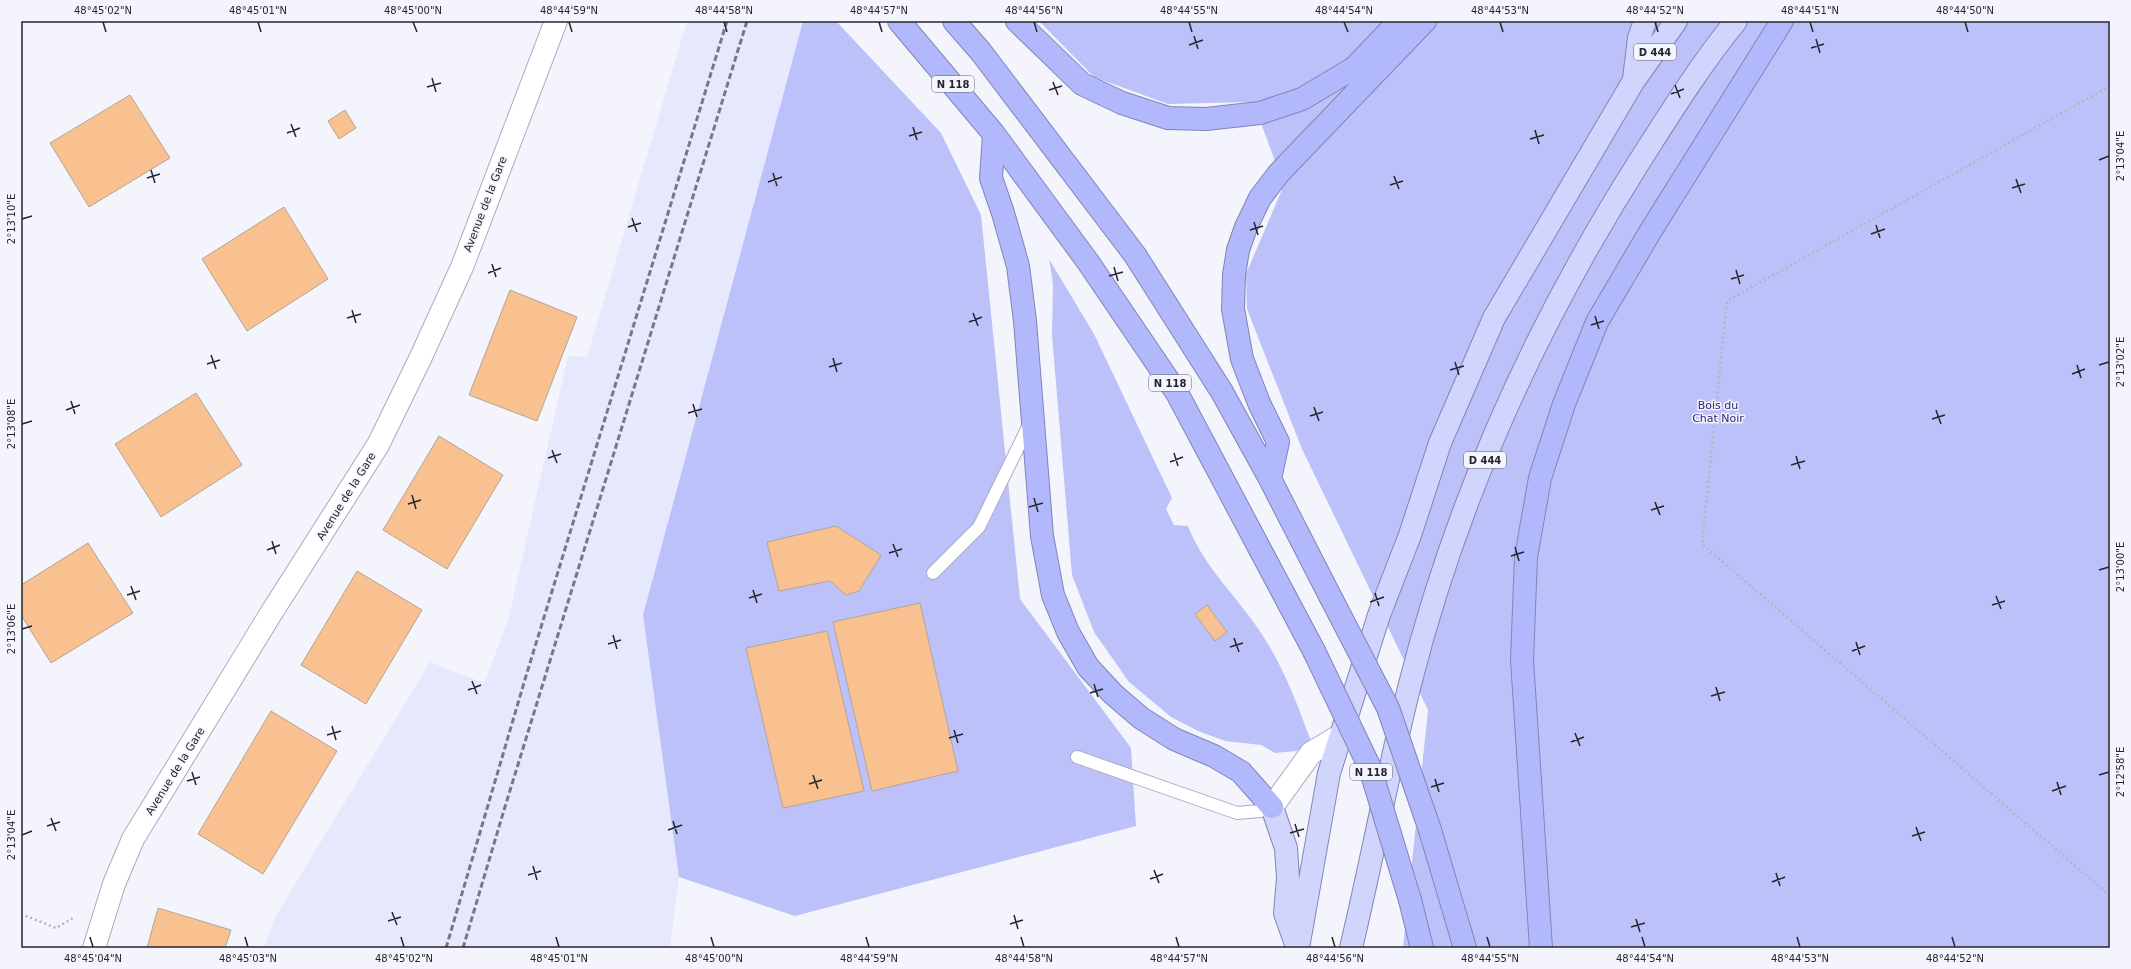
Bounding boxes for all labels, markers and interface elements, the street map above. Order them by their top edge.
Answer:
text: 48°45'02"N [74,5,132,16]
text: 48°45'01"N [229,5,287,16]
text: 48°45'00"N [384,5,442,16]
text: 48°44'59"N [540,5,598,16]
text: 48°44'58"N [695,5,753,16]
text: 48°44'57"N [850,5,908,16]
text: 48°44'56"N [1005,5,1063,16]
text: 48°44'55"N [1160,5,1218,16]
text: 48°44'54"N [1315,5,1373,16]
text: 48°44'53"N [1471,5,1529,16]
text: 48°44'52"N [1626,5,1684,16]
text: 48°44'51"N [1781,5,1839,16]
text: 48°44'50"N [1936,5,1994,16]
road number: D 444 [1634,44,1676,60]
road number: N 118 [932,76,974,92]
text: 2°13'04"E [2115,131,2126,181]
street label: Avenue de la Gare [461,154,510,254]
text: 2°13'10"E [6,194,17,244]
text: 2°13'02"E [2115,337,2126,387]
road number: N 118 [1149,375,1191,391]
text: 2°13'08"E [6,399,17,449]
park label: Bois du Chat Noir [1692,399,1744,425]
street label: Avenue de la Gare [314,450,379,543]
road number: D 444 [1464,452,1506,468]
text: 2°13'00"E [2115,542,2126,592]
text: 2°13'06"E [6,604,17,654]
street label: Avenue de la Gare [143,725,208,818]
text: 2°12'58"E [2115,747,2126,797]
road number: N 118 [1350,764,1392,780]
text: 2°13'04"E [6,810,17,860]
text: 48°45'04"N [64,953,122,964]
text: 48°45'03"N [219,953,277,964]
text: 48°45'02"N [375,953,433,964]
text: 48°45'01"N [530,953,588,964]
text: 48°45'00"N [685,953,743,964]
text: 48°44'59"N [840,953,898,964]
text: 48°44'58"N [995,953,1053,964]
text: 48°44'57"N [1150,953,1208,964]
text: 48°44'56"N [1306,953,1364,964]
text: 48°44'55"N [1461,953,1519,964]
text: 48°44'54"N [1616,953,1674,964]
text: 48°44'53"N [1771,953,1829,964]
text: 48°44'52"N [1926,953,1984,964]

